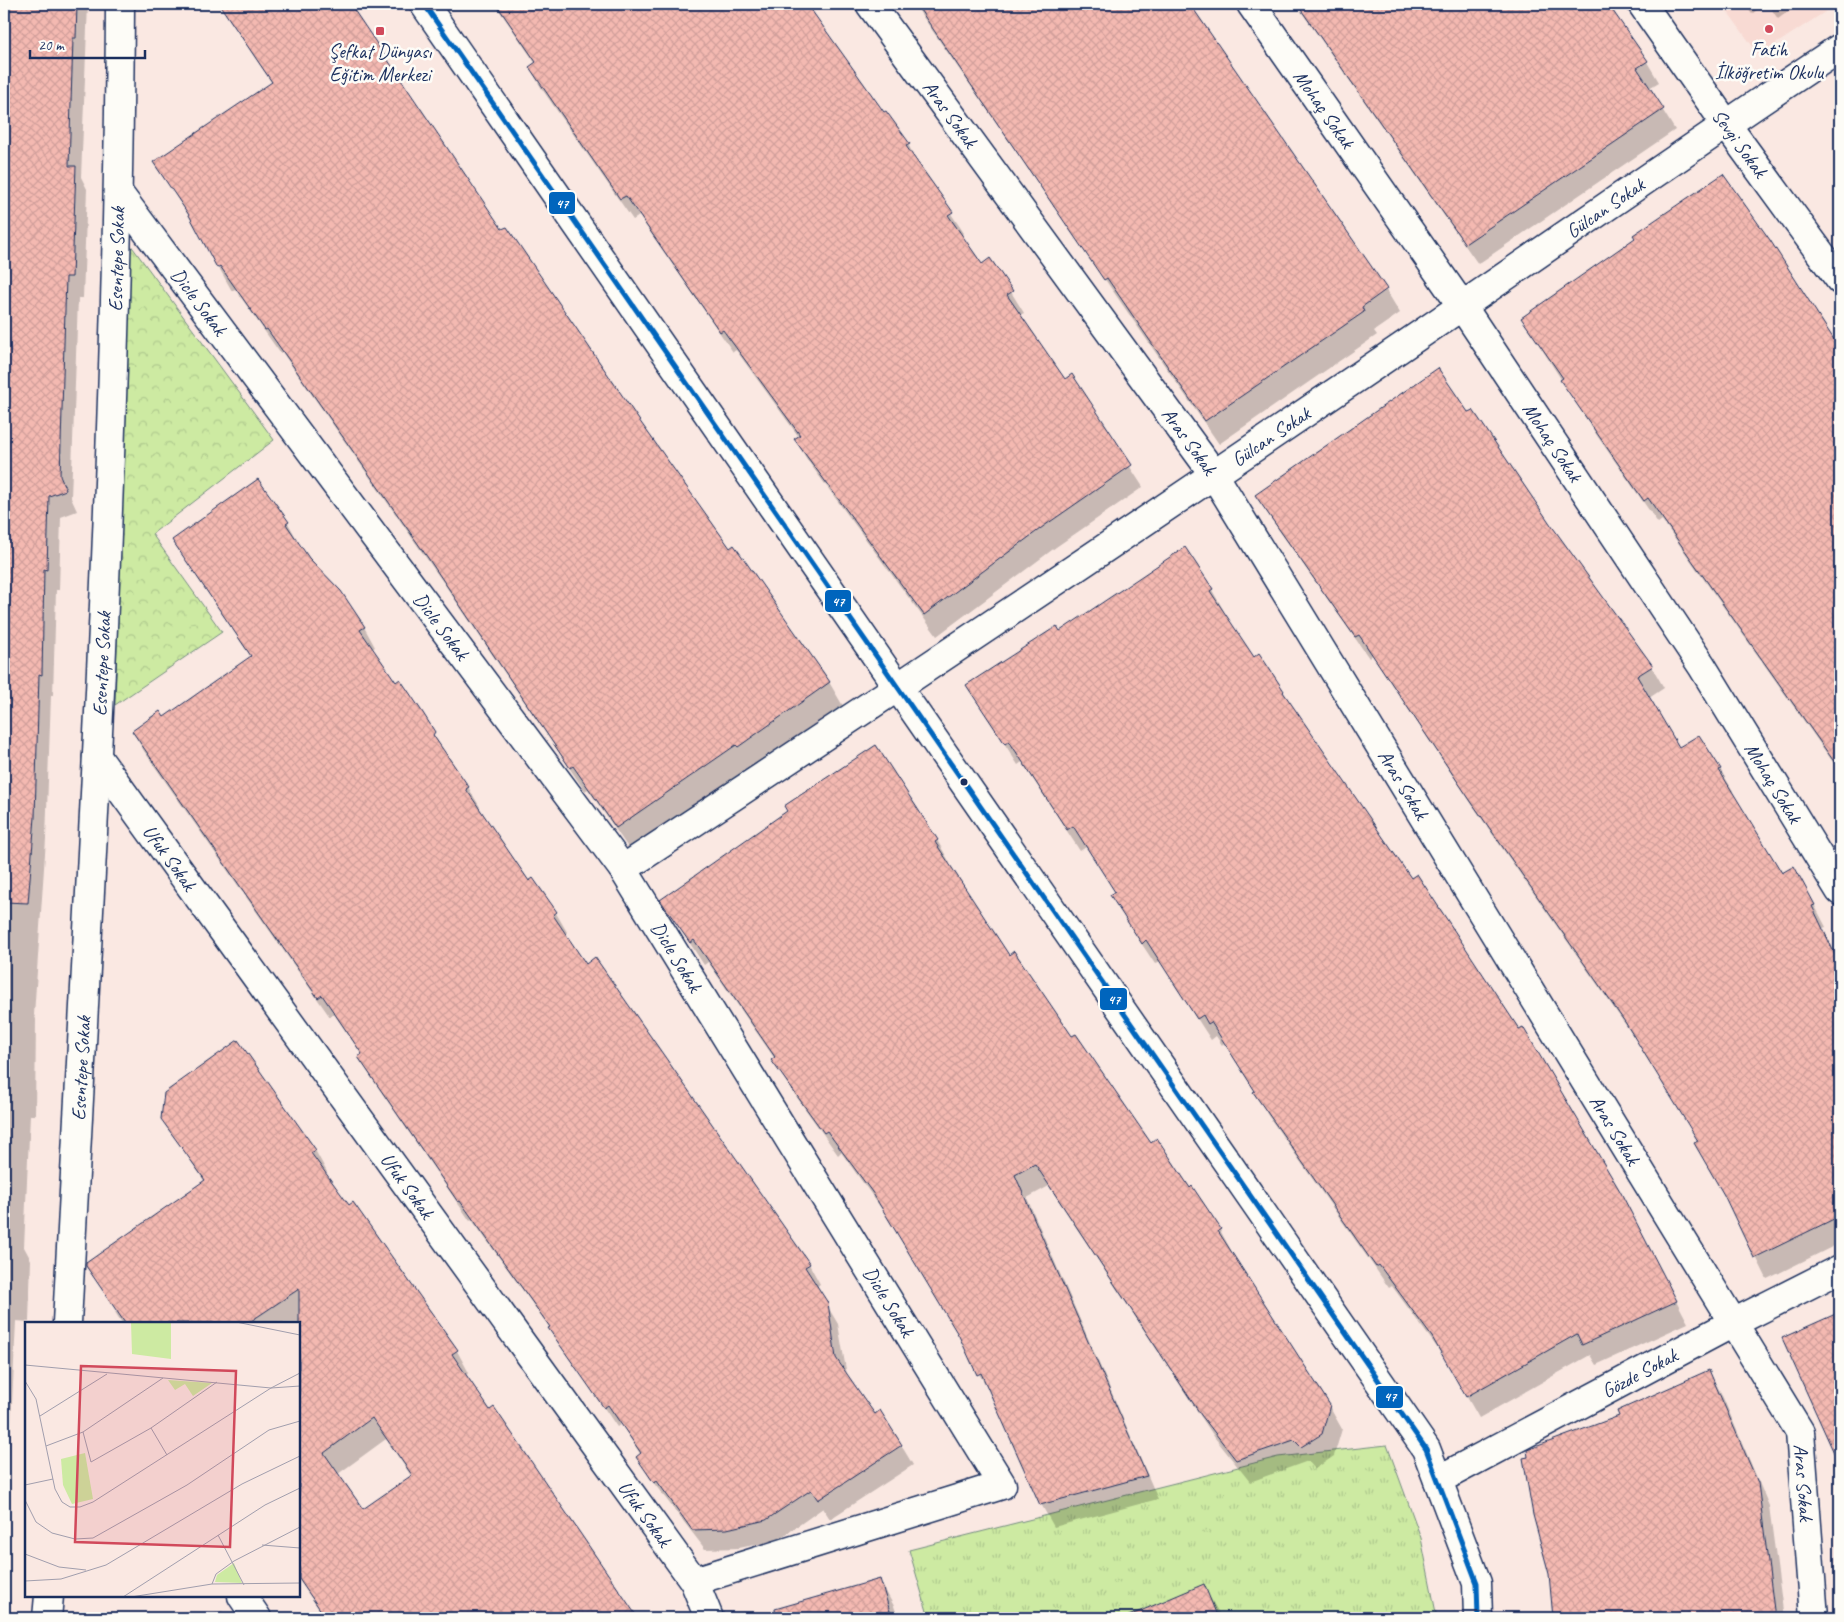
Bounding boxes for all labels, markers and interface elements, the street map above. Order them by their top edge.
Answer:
marker: Fatih İlköğretim Okulu [1763,23,1775,35]
marker: Şefkat Dünyası Eğitim Merkezi [374,25,386,37]
scale bar [30,28,145,60]
text: 20 m [38,36,65,55]
place label: Fatih İlköğretim Okulu [1715,37,1825,85]
place label: Şefkat Dünyası Eğitim Merkezi [329,39,433,87]
street label: Mohaç Sokak [1288,65,1361,154]
street label: Aras Sokak [917,75,984,154]
street label: Sevgi Sokak [1707,104,1774,183]
street label: Gülcan Sokak [1561,171,1650,243]
line badge: 47 [548,191,576,215]
text: 47 [556,195,570,212]
street label: Esentepe Sokak [102,205,130,312]
street label: Dicle Sokak [166,263,233,341]
street label: Mohaç Sokak [1517,398,1589,488]
street label: Gülcan Sokak [1227,400,1316,472]
street label: Aras Sokak [1157,402,1223,480]
street label: Dicle Sokak [408,587,476,666]
line badge: 47 [824,589,852,613]
text: 47 [832,593,846,610]
street label: Esentepe Sokak [86,610,116,717]
street label: Mohaç Sokak [1739,738,1809,829]
street label: Aras Sokak [1373,745,1435,825]
unlabelled marker [959,777,969,787]
street label: Ufuk Sokak [138,820,203,897]
street label: Dicle Sokak [646,917,709,997]
line badge: 47 [1099,987,1128,1011]
text: 47 [1108,991,1122,1008]
street label: Esentepe Sokak [65,1014,96,1121]
street label: Aras Sokak [1584,1090,1647,1171]
street label: Ufuk Sokak [375,1148,441,1225]
street label: Dicle Sokak [858,1262,921,1342]
inset map [25,1322,300,1597]
street label: Gözde Sokak [1597,1342,1683,1403]
line badge: 47 [1375,1385,1404,1409]
text: 47 [1384,1388,1398,1405]
street label: Aras Sokak [1788,1443,1819,1523]
street label: Ufuk Sokak [613,1476,678,1553]

